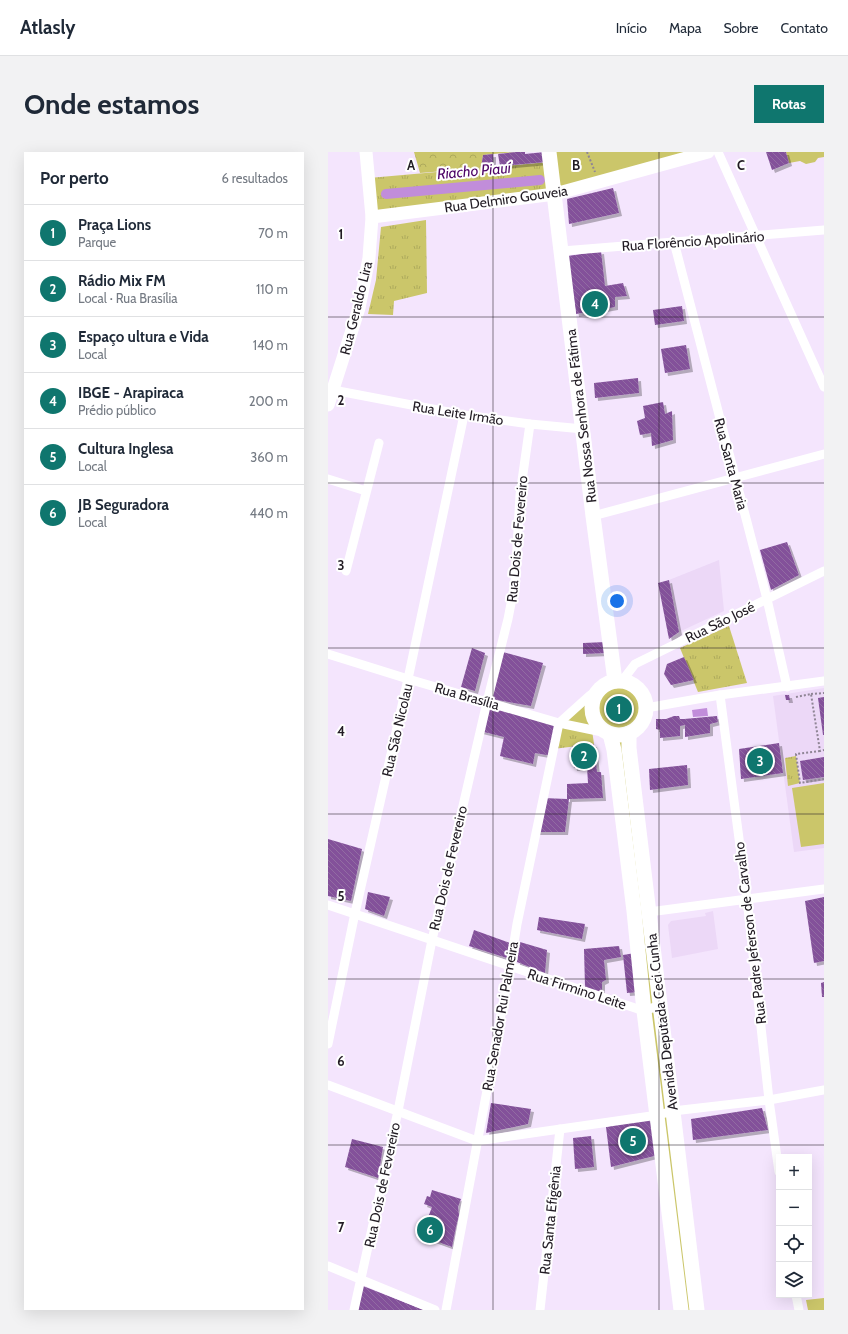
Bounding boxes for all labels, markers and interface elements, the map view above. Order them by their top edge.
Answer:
text: Atlasly [20,16,76,39]
text: Início [616,19,647,37]
text: Mapa [669,19,701,37]
text: Sobre [723,19,758,37]
text: Contato [780,19,828,37]
button: Rotas [754,85,824,123]
text: Onde estamos [24,87,199,121]
text: A [407,157,416,173]
text: B [572,157,580,173]
text: C [737,157,745,173]
water label: Riacho Piauí [436,159,513,183]
text: Por perto [40,168,109,188]
text: 6 resultados [222,170,288,186]
street label: Rua Delmiro Gouveia [443,181,569,217]
text: Praça Lions [78,216,151,234]
text: 1 [51,225,55,241]
text: 70 m [258,225,288,241]
text: 1 [339,226,343,242]
street label: Rua Florêncio Apolinário [621,227,765,255]
text: Parque [78,234,116,250]
street label: Rua Geraldo Lira [336,259,376,357]
text: Rádio Mix FM [78,272,166,290]
text: 2 [50,281,56,297]
text: 110 m [256,281,288,297]
pin: 4 [582,289,608,319]
text: Local · Rua Brasília [78,290,178,306]
text: Espaço ultura e Vida [78,328,209,346]
street label: Rua Nossa Senhora de Fátima [561,328,601,504]
text: 3 [49,337,57,353]
text: 140 m [253,337,288,353]
text: Local [78,346,107,362]
text: IBGE - Arapiraca [78,384,184,402]
text: 2 [338,392,345,408]
text: 4 [49,393,57,409]
text: 200 m [249,393,288,409]
street label: Rua Leite Irmão [411,397,505,429]
text: Prédio público [78,402,156,418]
street label: Rua Santa Maria [710,416,752,512]
text: Cultura Inglesa [78,440,174,458]
text: 5 [50,449,56,465]
text: 360 m [250,449,288,465]
text: Local [78,458,107,474]
street label: Rua Dois de Fevereiro [502,474,532,603]
text: JB Seguradora [78,496,169,514]
text: 6 [49,505,57,521]
text: 440 m [250,505,288,521]
text: Local [78,514,107,530]
text: 3 [337,557,345,573]
your location [607,591,627,611]
street label: Rua São José [682,597,758,647]
street label: Rua Brasília [433,678,502,714]
street label: Rua São Nicolau [378,682,416,778]
pin: 1 [606,694,632,724]
text: 4 [337,723,345,739]
pin: 2 [571,741,597,771]
pin: 3 [747,746,773,776]
street label: Rua Dois de Fevereiro [425,804,471,932]
street label: Rua Padre Jeferson de Carvalho [730,841,770,1025]
text: 5 [338,888,345,904]
street label: Avenida Deputada Ceci Cunha [642,932,682,1111]
street label: Rua Senador Rui Palmeira [478,940,522,1092]
street label: Rua Firmino Leite [525,965,629,1013]
text: 6 [337,1053,345,1069]
street label: Rua Dois de Fevereiro [360,1121,404,1249]
pin: 5 [620,1126,646,1156]
map controls [776,1154,812,1298]
button: + [776,1154,812,1190]
street label: Rua Santa Efigênia [535,1164,565,1275]
button: − [776,1190,812,1226]
pin: 6 [417,1215,443,1245]
text: 7 [338,1219,345,1235]
button: locate [776,1226,812,1262]
button: layers [776,1262,812,1298]

